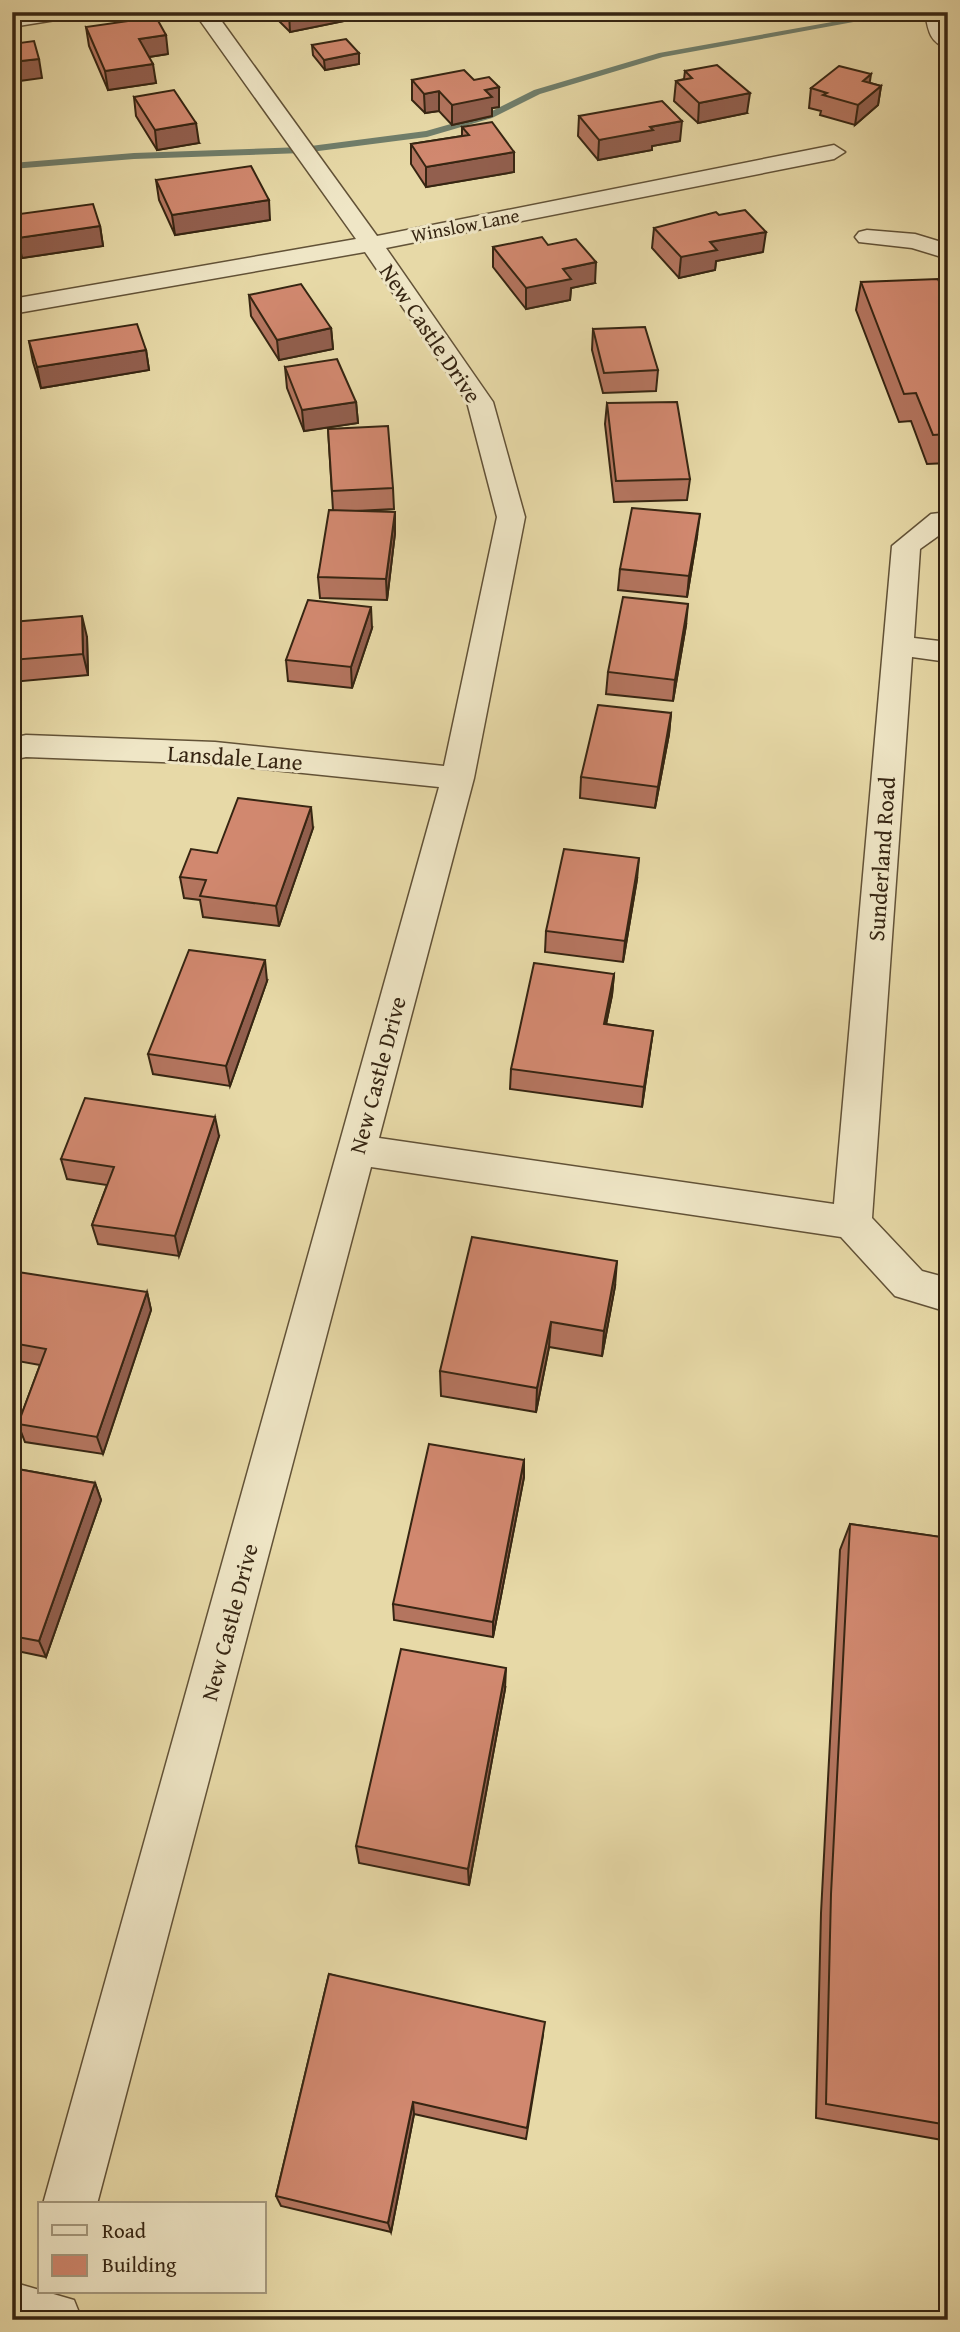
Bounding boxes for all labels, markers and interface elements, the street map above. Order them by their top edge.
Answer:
street label: Winslow Lane [408,201,522,249]
street label: New Castle Drive [372,257,490,409]
street label: Lansdale Lane [166,736,304,778]
street label: Sunderland Road [859,775,903,942]
street label: New Castle Drive [340,993,414,1157]
street label: New Castle Drive [192,1540,266,1704]
legend [38,2202,266,2294]
text: Road [102,2215,147,2246]
text: Building [102,2249,177,2280]

